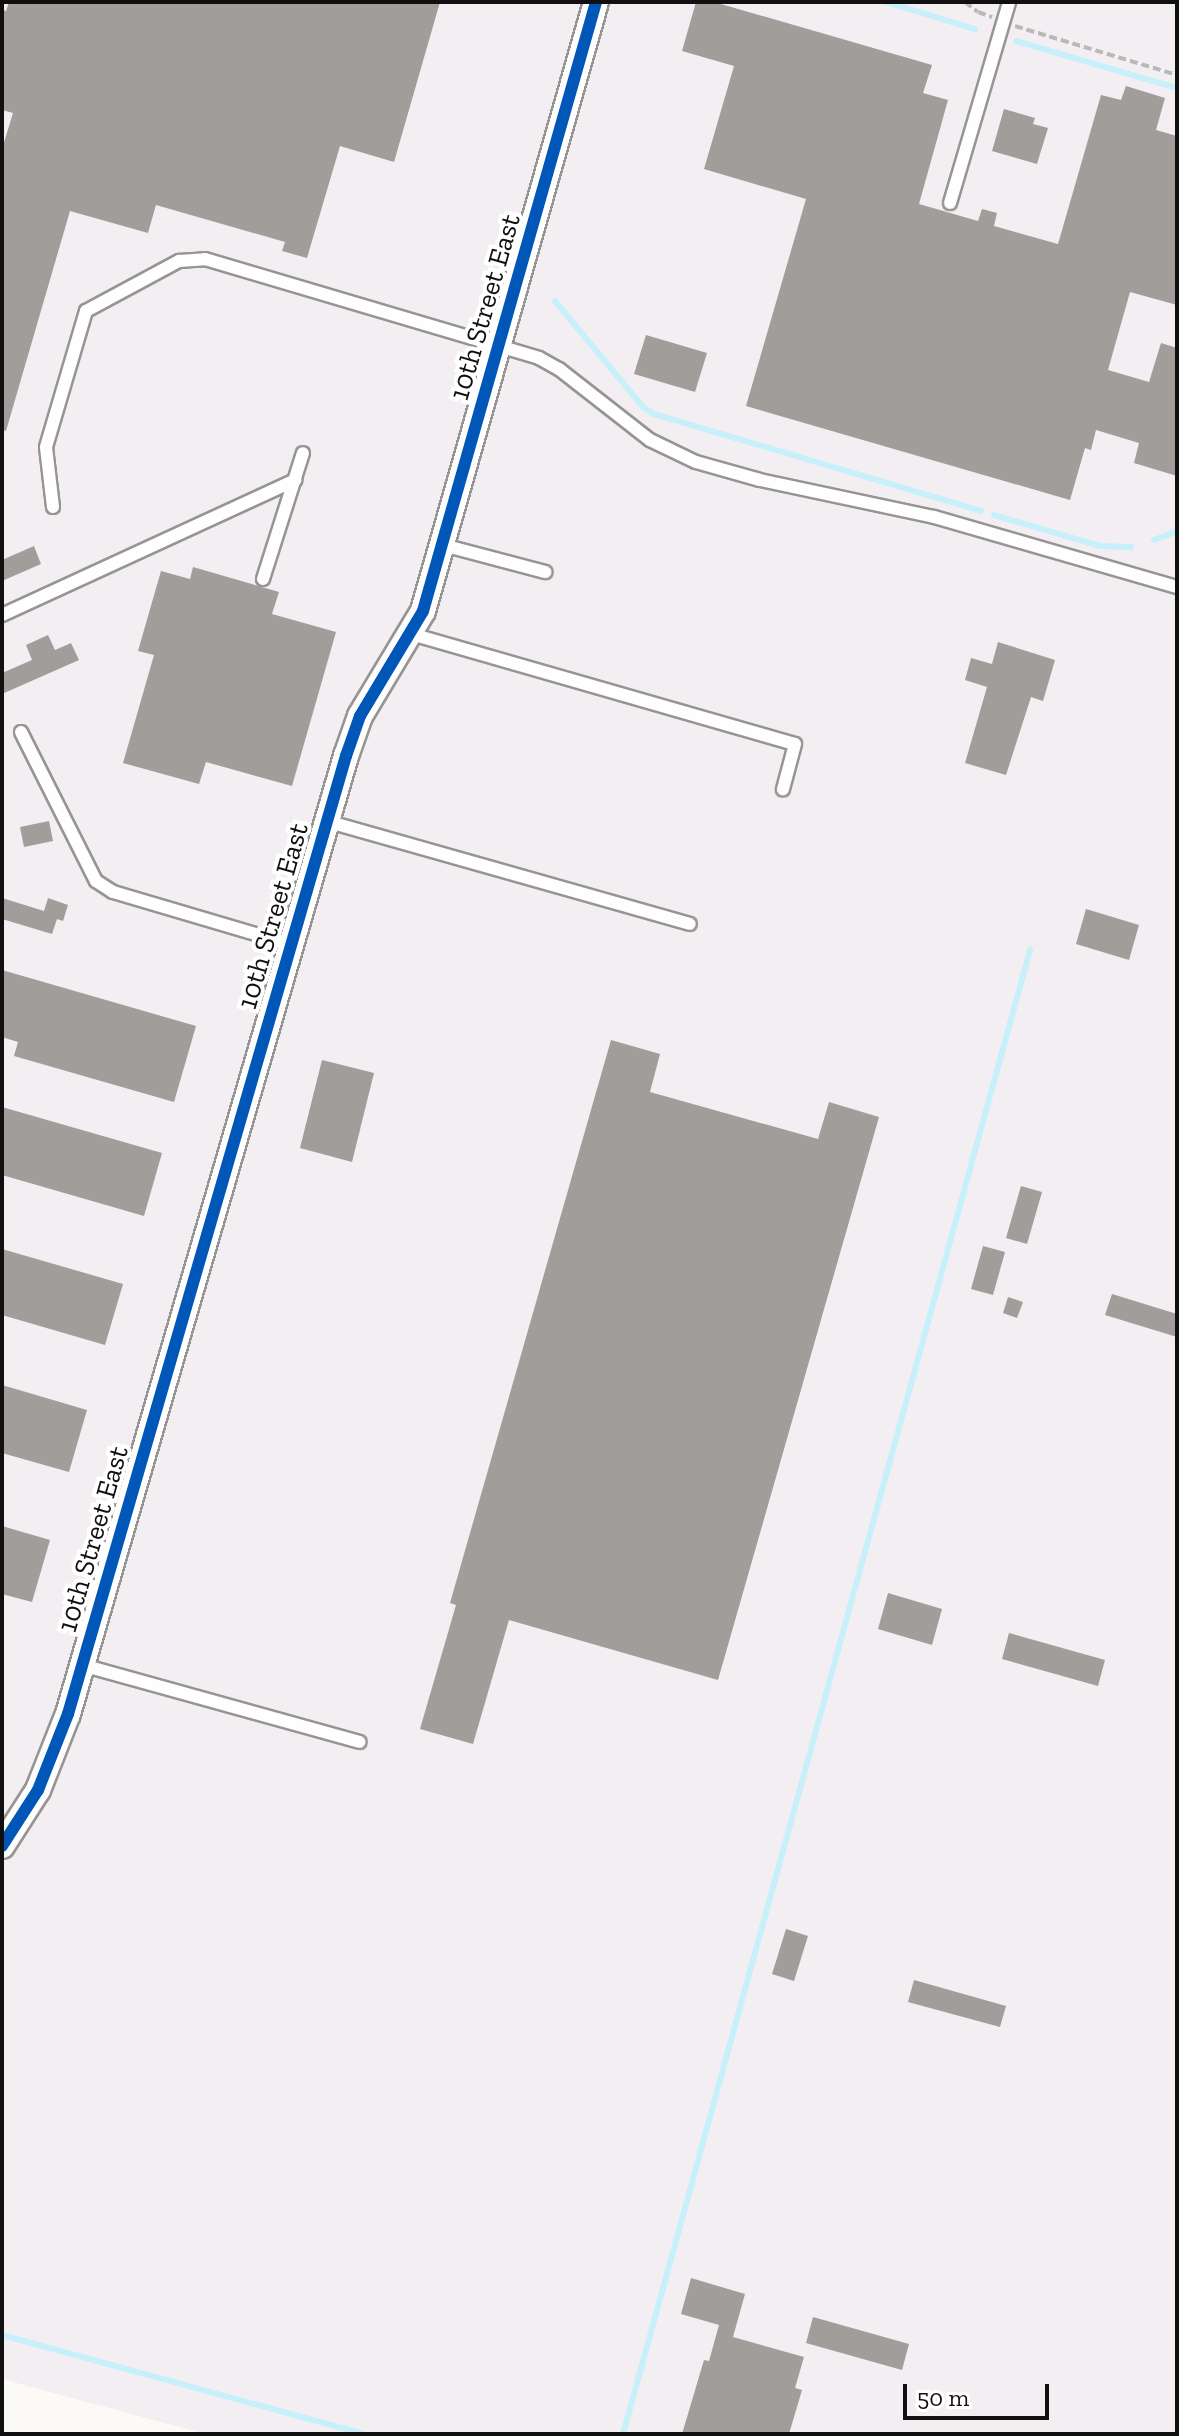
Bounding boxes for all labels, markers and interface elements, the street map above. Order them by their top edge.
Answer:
street label: 10th Street East [442,210,528,404]
street label: 10th Street East [230,819,316,1013]
street label: 10th Street East [50,1442,136,1636]
scale bar [907,2368,1053,2418]
text: 50 m [917,2383,969,2412]

